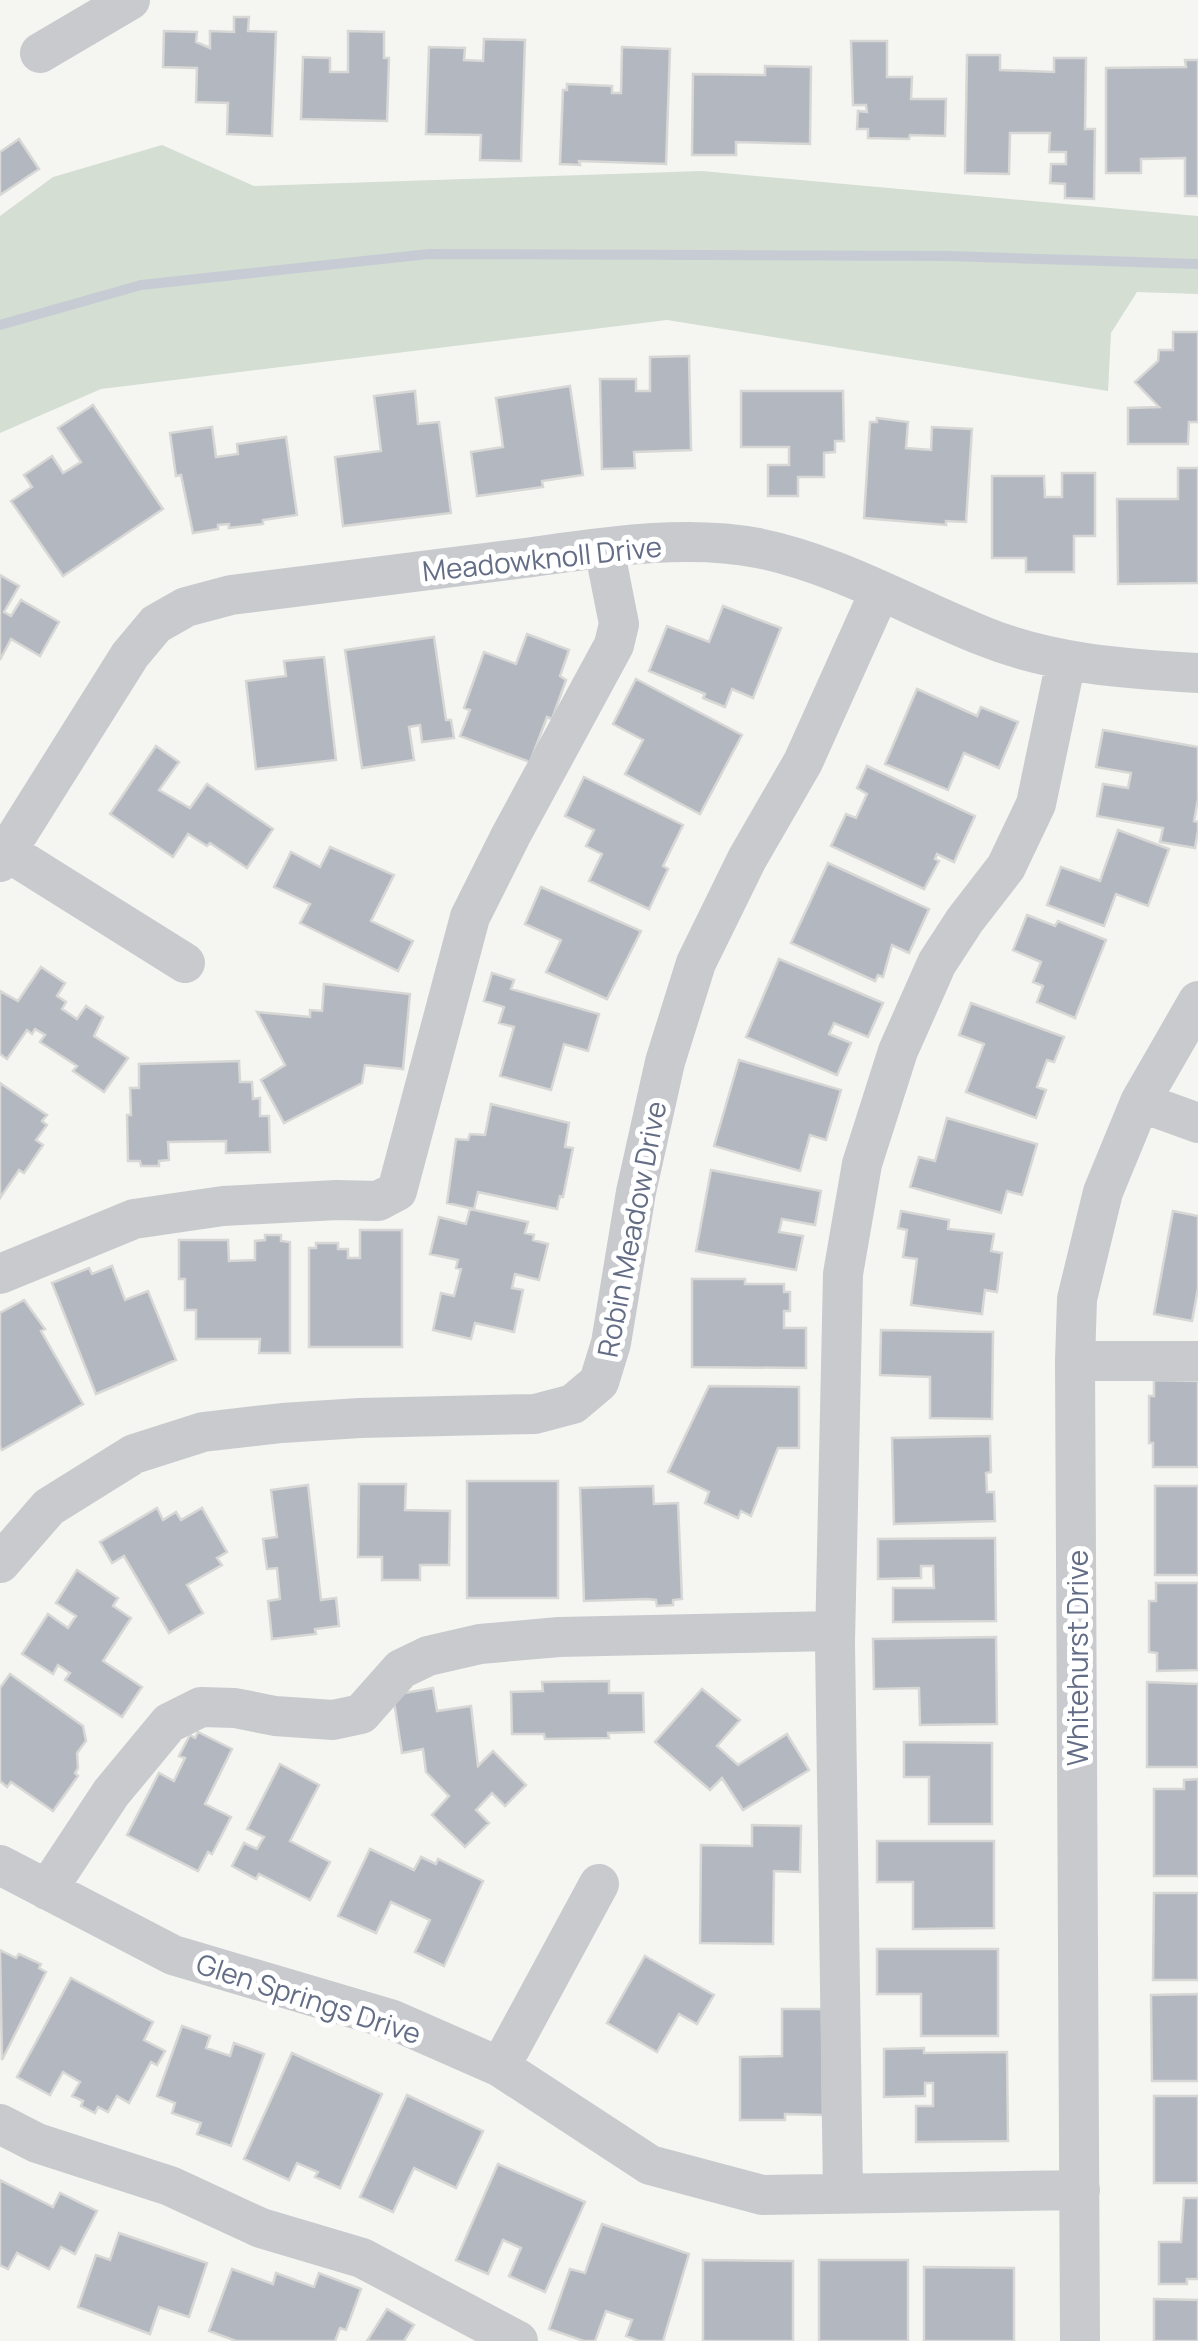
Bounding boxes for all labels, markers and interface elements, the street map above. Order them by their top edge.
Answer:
street label: Meadowknoll Drive [420,527,664,589]
street label: Robin Meadow Drive [588,1098,674,1360]
street label: Whitehurst Drive [1058,1550,1096,1766]
street label: Glen Springs Drive [192,1944,426,2052]

